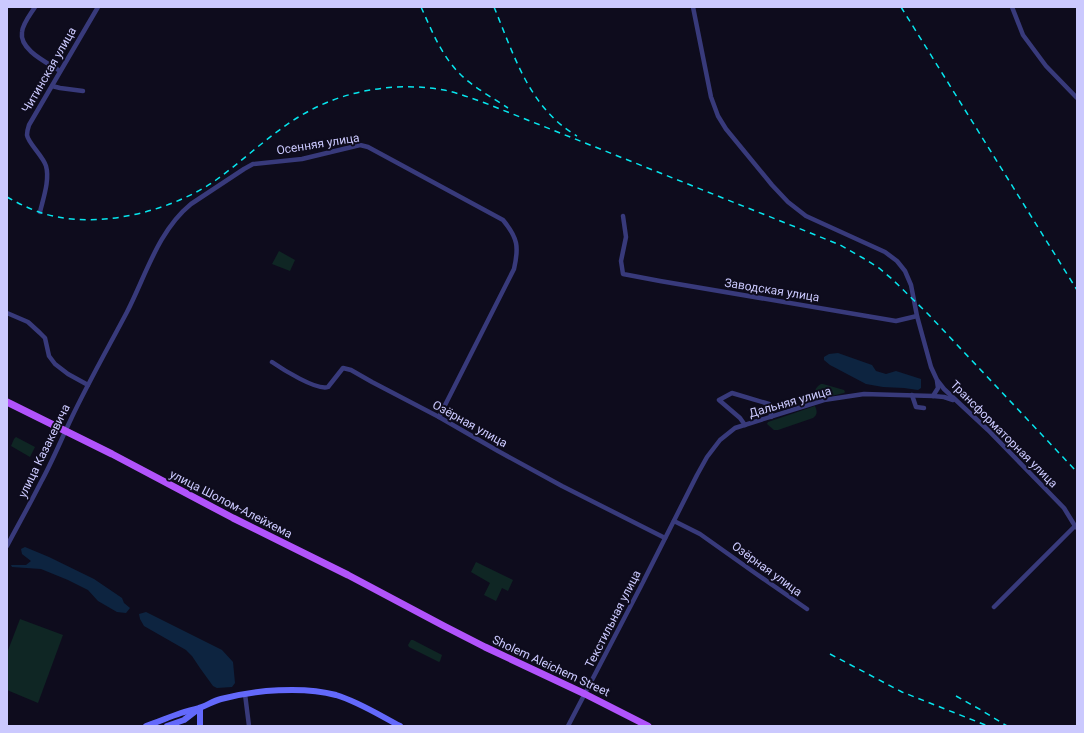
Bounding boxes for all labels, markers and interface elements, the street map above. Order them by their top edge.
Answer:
street label: Читинская улица [19,25,79,115]
street label: Осенняя улица [275,131,361,157]
street label: Заводская улица [724,276,820,304]
street label: Трансформаторная улица [948,378,1060,490]
street label: Дальняя улица [747,384,833,420]
street label: Озёрная улица [430,398,510,450]
street label: улица Казакевича [15,402,73,500]
street label: улица Шолом-Алейхема [167,467,295,541]
street label: Озёрная улица [729,539,805,599]
street label: Текстильная улица [582,568,644,670]
street label: Sholem Aleichem Street [490,633,612,699]

